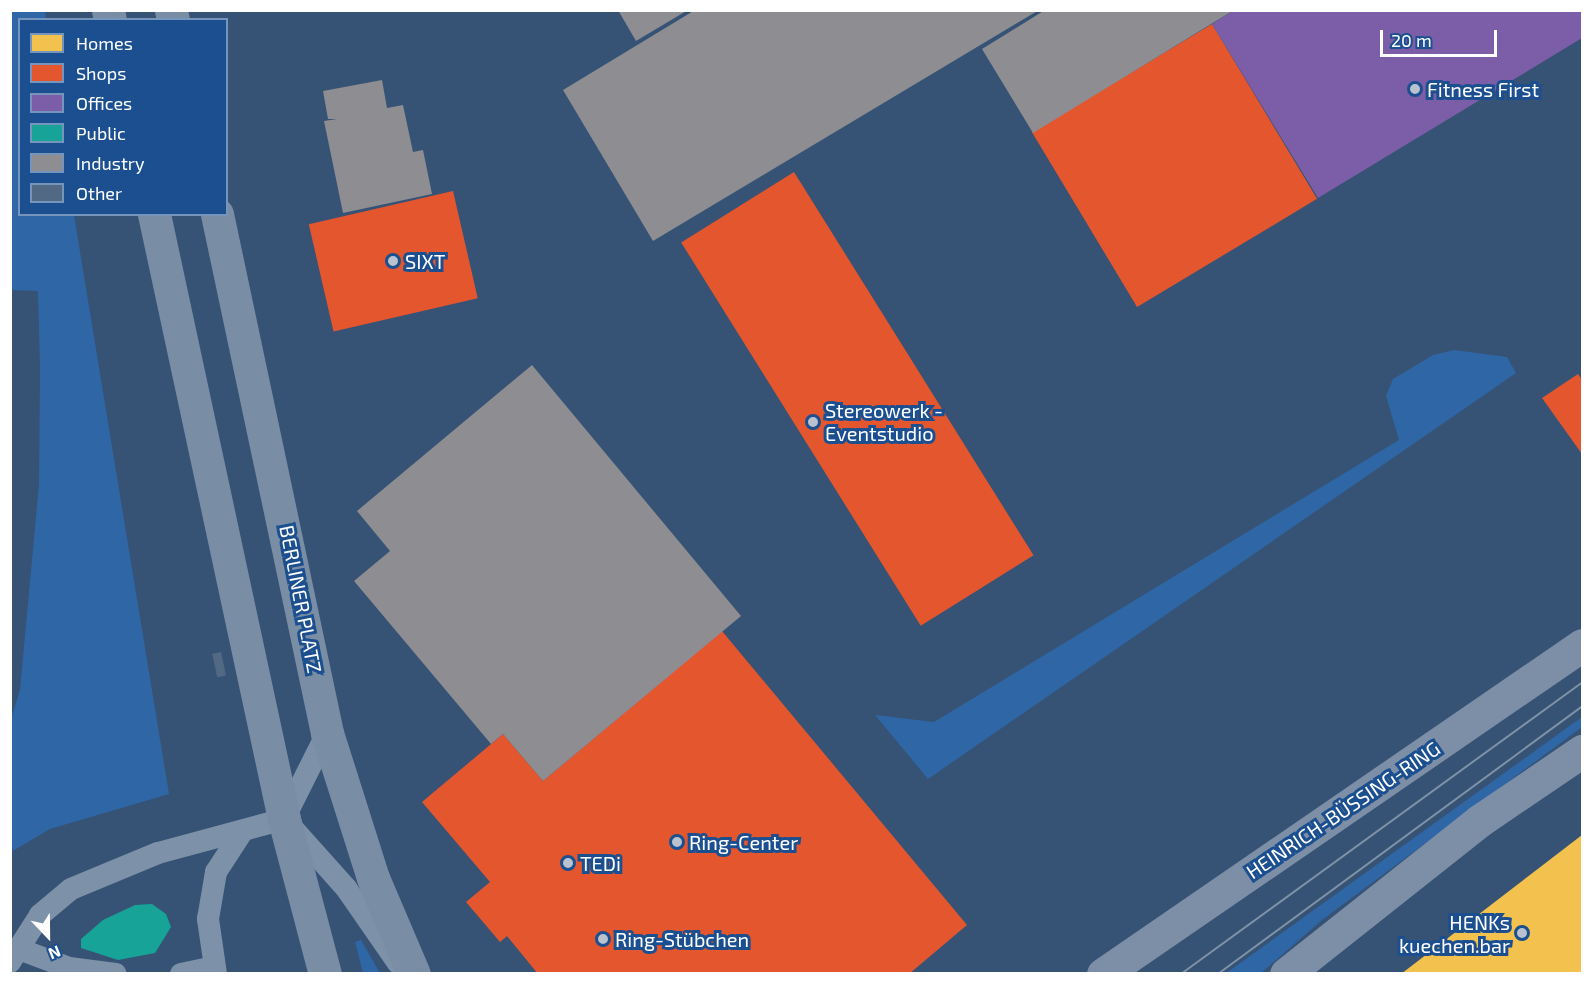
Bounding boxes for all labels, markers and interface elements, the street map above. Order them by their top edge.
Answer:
legend [18,18,228,216]
scale bar [1383,18,1500,56]
text: 20 m [1391,29,1432,51]
text: Homes [76,32,133,54]
text: Shops [76,62,126,84]
place label: Fitness First [1427,77,1539,101]
marker: Fitness First [1408,82,1422,96]
text: Offices [76,92,132,114]
text: Public [76,122,126,144]
text: Industry [76,152,145,174]
text: Other [76,182,122,204]
place label: SIXT [405,249,445,273]
marker: SIXT [386,254,400,268]
place label: Stereowerk - Eventstudio [825,398,943,445]
marker: Stereowerk - Eventstudio [806,415,820,429]
street label: BERLINER PLATZ [275,523,327,675]
street label: HEINRICH-BÜSSING-RING [1242,736,1444,884]
place label: Ring-Center [689,830,798,854]
marker: Ring-Center [670,835,684,849]
place label: TEDi [580,851,621,875]
marker: TEDi [561,856,575,870]
north arrow [18,906,78,966]
place label: HENKs kuechen.bar [1399,910,1510,957]
marker: HENKs kuechen.bar [1515,926,1529,940]
place label: Ring-Stübchen [615,927,749,951]
marker: Ring-Stübchen [596,932,610,946]
text: N [46,942,64,964]

